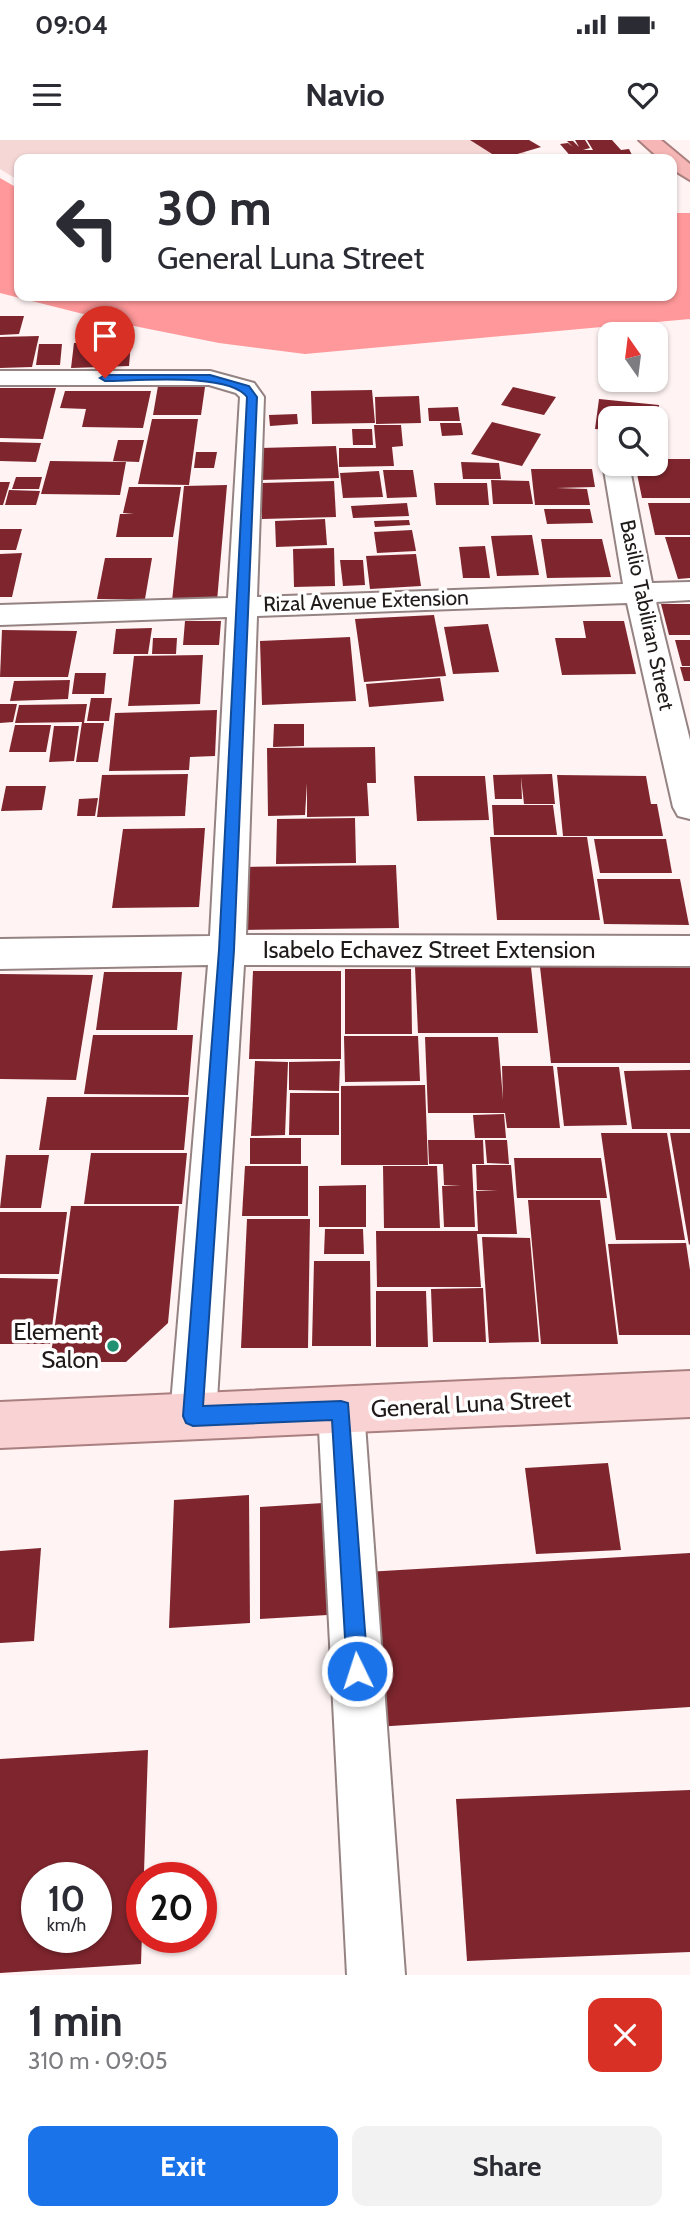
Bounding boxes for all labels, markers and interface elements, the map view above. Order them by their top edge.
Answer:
text: 09:04 [35,9,108,41]
text: Navio [305,75,385,114]
icon: menu [28,76,66,114]
icon: heart [624,76,662,114]
text: 30 m [157,178,272,237]
icon: left [42,182,133,273]
text: General Luna Street [157,238,424,277]
pin [75,306,135,378]
icon: arrive [86,317,124,355]
north arrow [598,322,668,392]
map controls [598,322,668,476]
button: search [598,406,668,476]
street label: Basilio Tabiliran Street [615,517,680,712]
street label: Rizal Avenue Extension [263,584,469,617]
street label: Isabelo Echavez Street Extension [263,935,595,964]
place label: Element Salon [13,1317,99,1374]
marker: Element Salon [105,1338,121,1354]
street label: General Luna Street [370,1384,572,1423]
position arrow [320,1634,394,1708]
speed limit sign: 20 [126,1862,217,1953]
text: 10 [48,1877,85,1920]
text: km/h [47,1914,86,1936]
text: 1 min [28,1995,123,2047]
button: close [588,1998,662,2072]
text: 310 m · 09:05 [28,2047,168,2075]
button: Exit [28,2126,338,2206]
button: Share [352,2126,662,2206]

